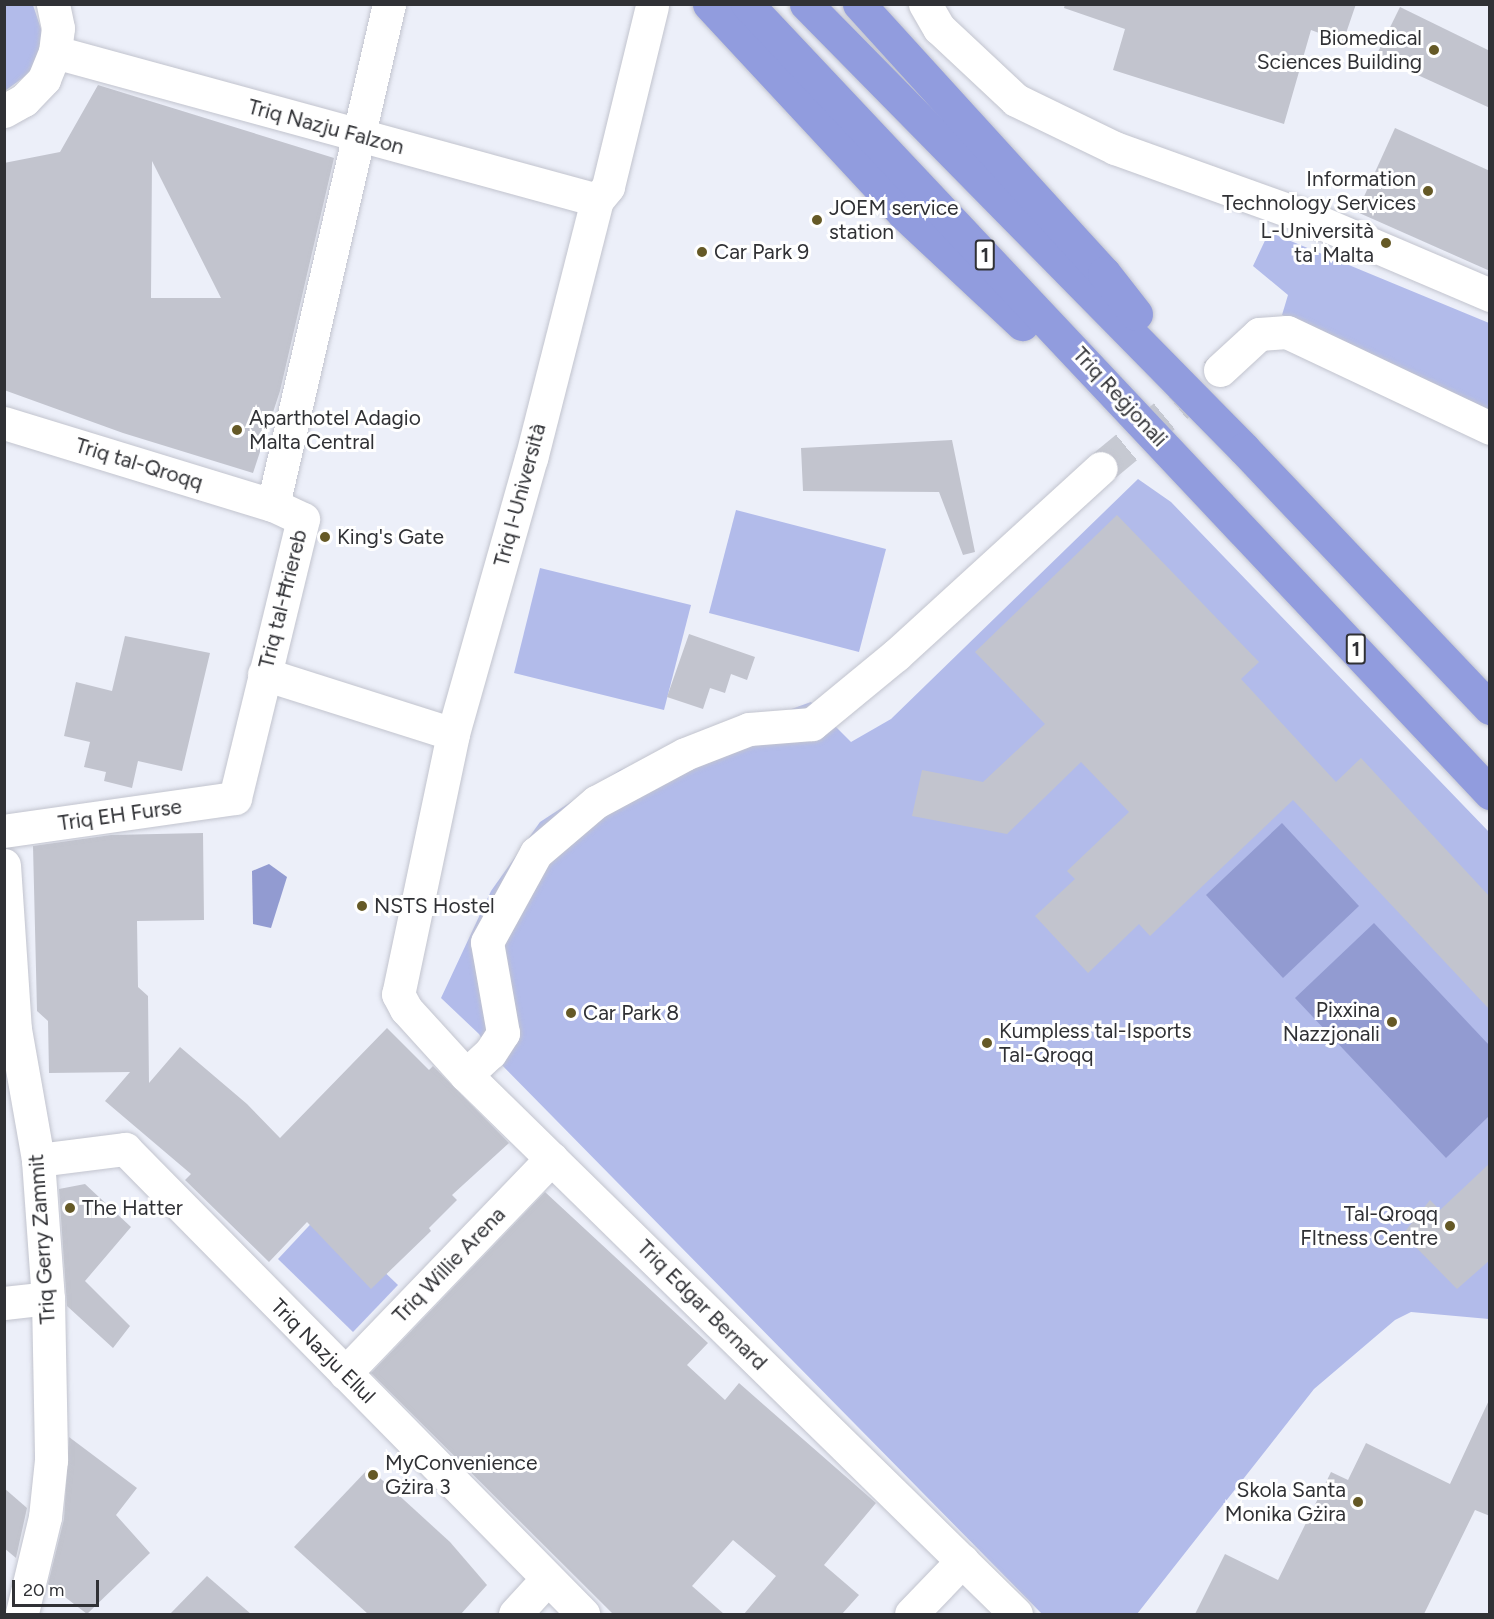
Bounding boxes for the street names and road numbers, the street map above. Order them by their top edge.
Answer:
street label: Triq Nazju Falzon [245,94,407,160]
road number: 1 [974,238,996,272]
street label: Triq Reġjonali [1068,342,1172,452]
street label: Triq l-Università [489,421,551,569]
street label: Triq tal-Qroqq [72,433,206,495]
street label: Triq tal-Ħriereb [254,527,312,671]
road number: 1 [1346,632,1366,666]
street label: Triq EH Furse [57,794,183,836]
street label: Triq Gerry Zammit [23,1153,61,1325]
street label: Triq Willie Arena [388,1202,510,1328]
street label: Triq Edgar Bernard [632,1235,772,1375]
street label: Triq Nazju Ellul [265,1293,381,1409]

